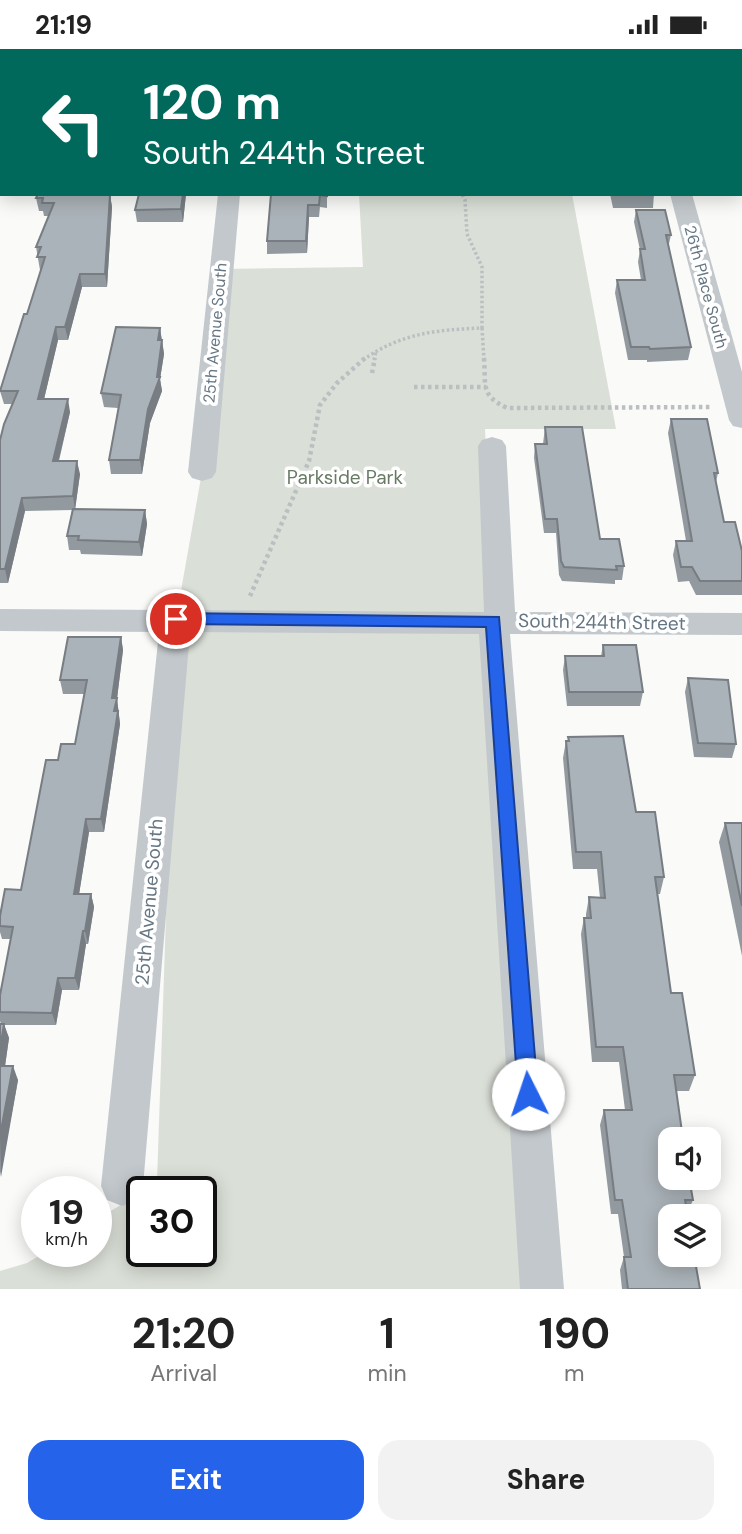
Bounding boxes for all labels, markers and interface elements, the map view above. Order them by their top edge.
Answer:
text: 21:19 [35,8,92,42]
text: 120 m [143,70,281,134]
icon: left [28,77,119,168]
text: South 244th Street [143,132,425,174]
street label: 26th Place South [679,223,733,351]
street label: 25th Avenue South [198,262,232,404]
park label: Parkside Park [287,465,404,490]
pin [146,589,206,649]
icon: arrive [157,600,195,638]
street label: South 244th Street [518,608,686,636]
street label: 25th Avenue South [129,818,169,986]
position arrow [491,1057,565,1131]
map controls [658,1127,721,1267]
button: sound [658,1127,721,1190]
speed limit sign: 30 [126,1176,217,1267]
text: 19 [49,1189,84,1235]
button: layers [658,1204,721,1267]
text: km/h [45,1227,88,1251]
text: 21:20 [132,1306,236,1361]
text: 1 [379,1306,395,1361]
text: 190 [539,1306,610,1361]
text: Arrival [150,1358,217,1388]
text: min [368,1358,407,1388]
text: m [564,1358,585,1388]
button: Exit [28,1440,364,1520]
button: Share [378,1440,714,1520]

